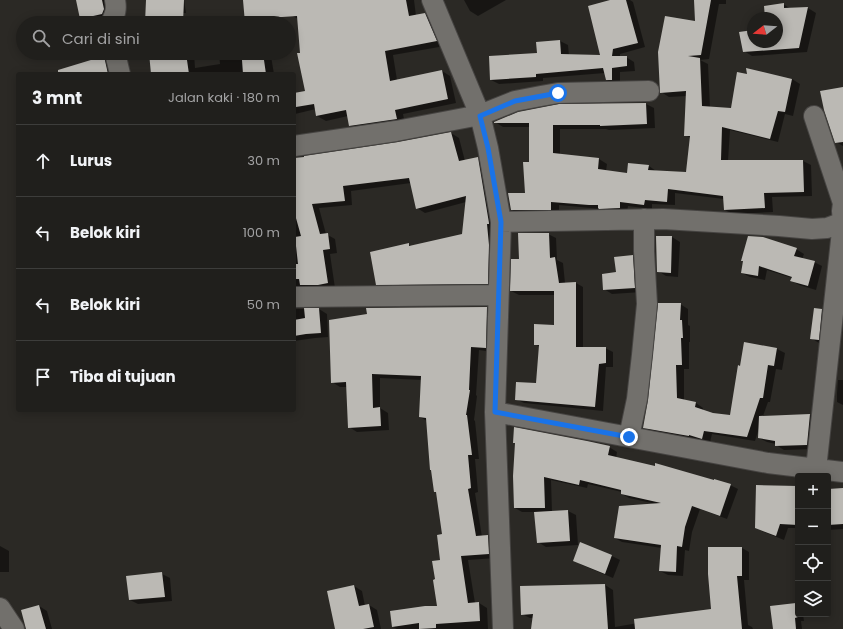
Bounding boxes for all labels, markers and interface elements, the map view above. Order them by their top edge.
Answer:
north arrow [747,12,783,48]
search box [16,16,296,60]
icon: search [30,27,52,49]
text: Cari di sini [62,28,140,49]
route start [549,84,567,102]
text: 3 mnt [32,86,82,110]
text: Jalan kaki · 180 m [168,88,280,107]
icon: ahead [32,150,54,172]
text: Lurus [70,150,112,171]
text: 30 m [247,151,280,170]
icon: left [32,222,54,244]
text: Belok kiri [70,222,140,243]
text: 100 m [243,223,280,242]
icon: left [32,294,54,316]
text: Belok kiri [70,294,140,315]
text: 50 m [247,295,280,314]
icon: arrive [32,366,54,388]
text: Tiba di tujuan [70,366,176,387]
route end [620,428,638,446]
map controls [795,473,831,617]
button: + [795,473,831,509]
button: − [795,509,831,545]
button: locate [795,545,831,581]
button: layers [795,581,831,617]

